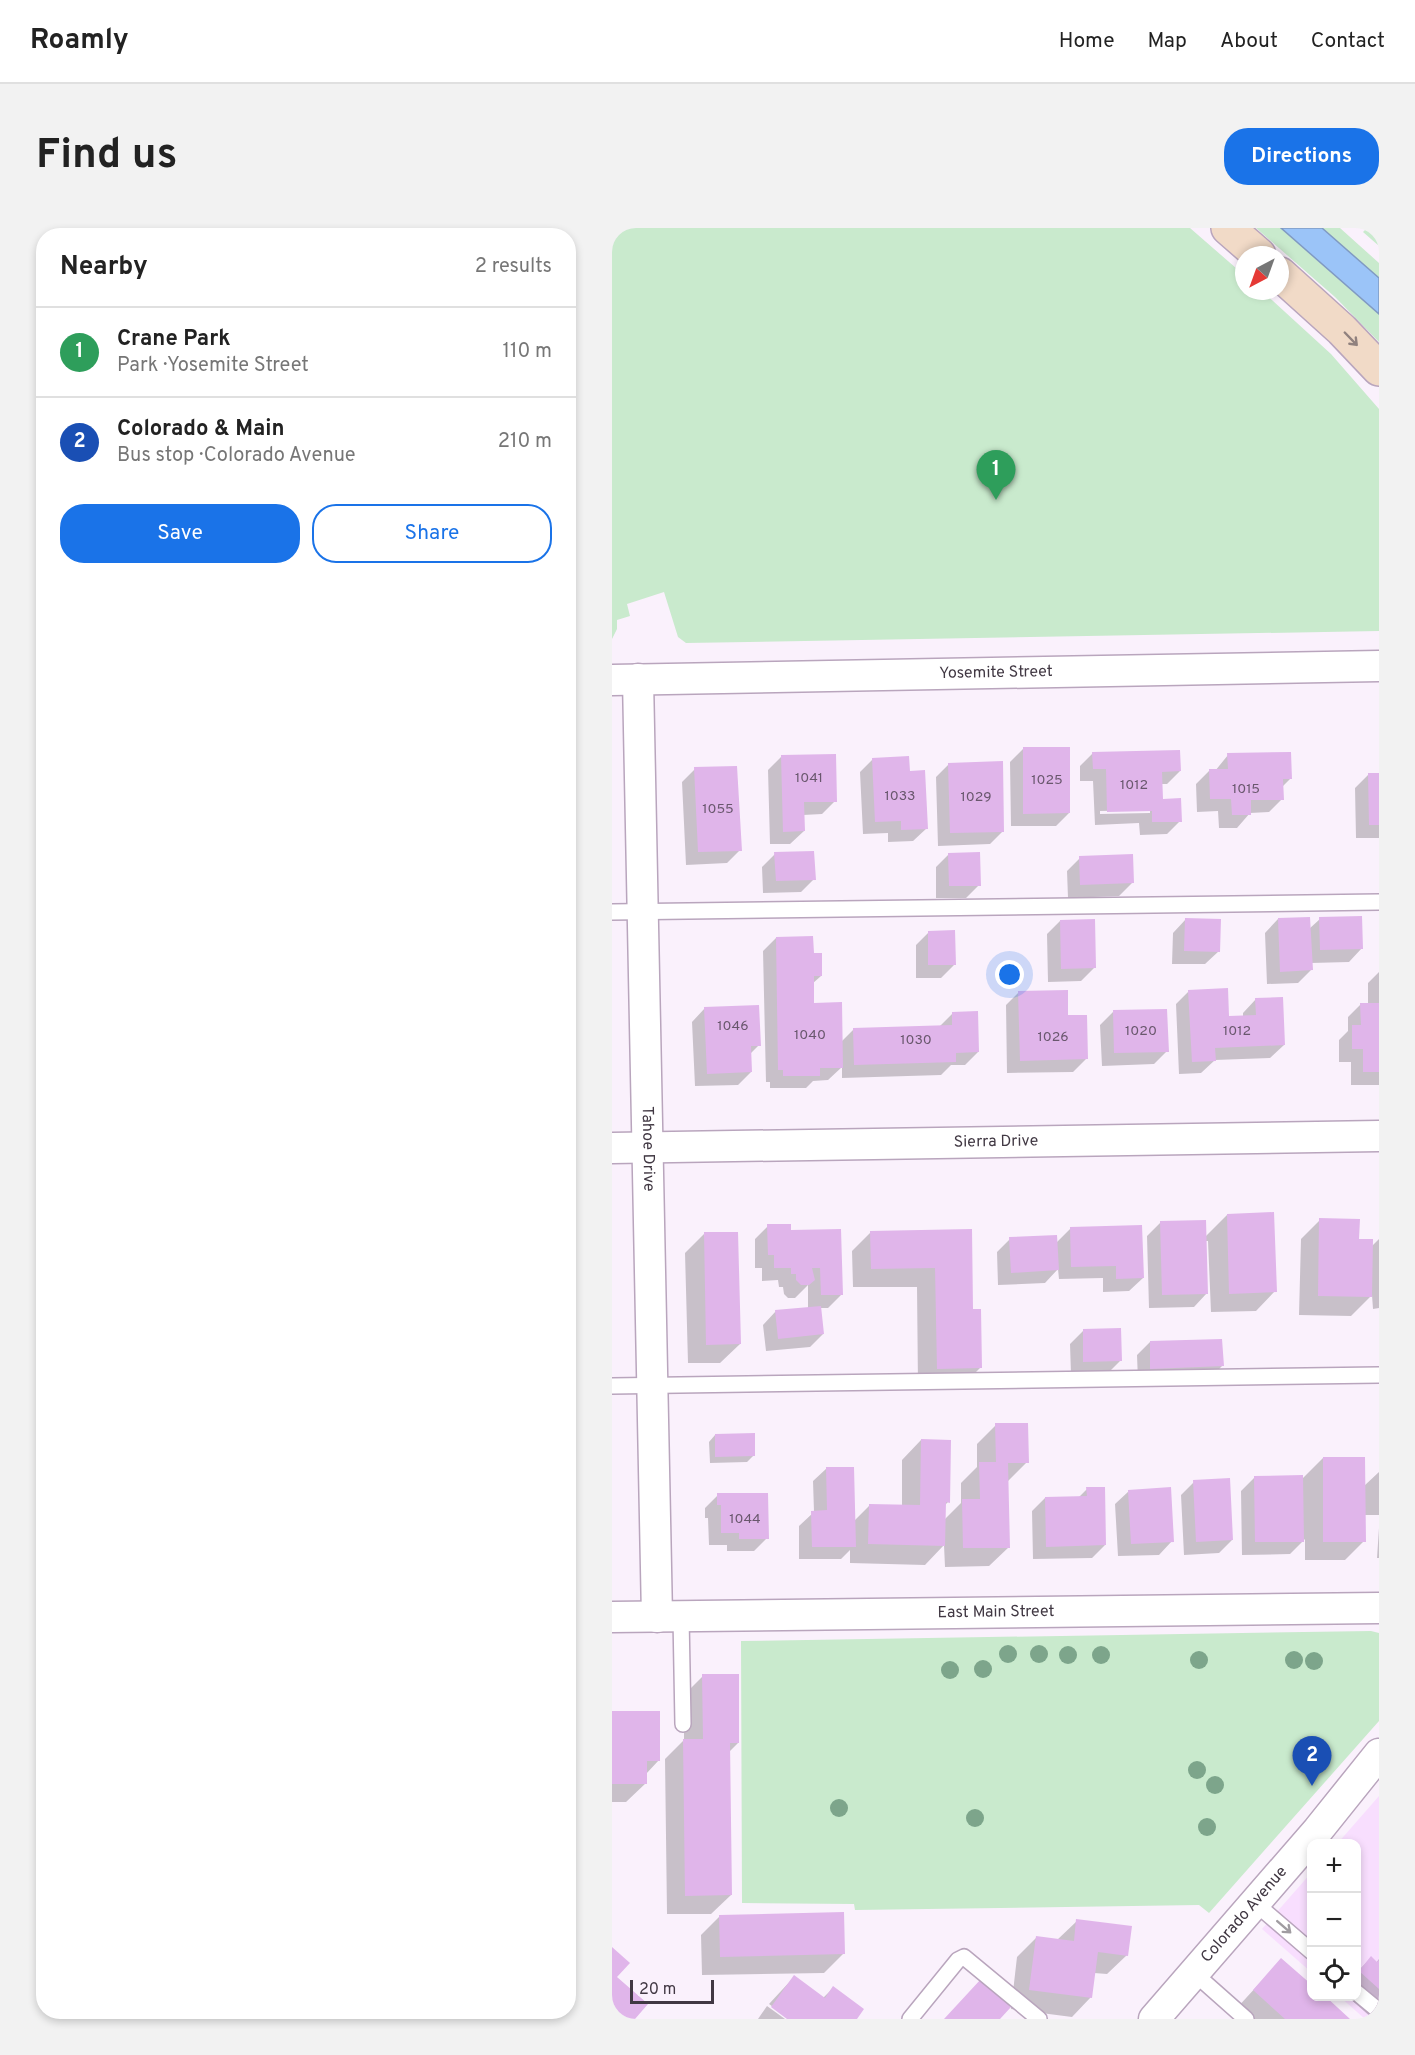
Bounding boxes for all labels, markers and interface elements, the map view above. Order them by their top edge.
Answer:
text: Roamly [30,23,129,59]
text: Home [1059,28,1115,55]
text: Map [1148,28,1187,55]
text: About [1220,28,1278,55]
text: Contact [1311,28,1385,55]
button: Directions [1224,128,1379,185]
text: Find us [36,130,177,183]
north arrow [1235,246,1289,300]
text: Nearby [60,251,148,284]
text: 2 results [475,254,552,280]
text: Crane Park [117,326,231,353]
one-way arrow [1344,331,1358,346]
text: 1 [76,339,84,365]
text: 110 m [503,339,552,365]
text: Park · Yosemite Street [117,353,309,379]
text: Colorado & Main [117,416,285,443]
text: 2 [73,429,86,455]
text: 210 m [498,429,552,455]
text: Bus stop · Colorado Avenue [117,443,356,469]
pin: 1 [976,450,1016,500]
button: Save [60,504,300,563]
button: Share [312,504,552,563]
street label: Yosemite Street [939,662,1053,684]
house number: 1041 [795,770,823,787]
house number: 1025 [1031,772,1063,789]
house number: 1012 [1120,777,1148,794]
house number: 1015 [1232,781,1260,798]
house number: 1033 [884,788,916,805]
house number: 1029 [960,789,992,806]
house number: 1055 [702,801,734,818]
your location [995,960,1024,989]
house number: 1046 [717,1018,749,1035]
house number: 1020 [1125,1023,1157,1040]
house number: 1012 [1223,1023,1251,1040]
house number: 1040 [794,1027,826,1044]
house number: 1026 [1037,1029,1069,1046]
house number: 1030 [900,1032,932,1049]
street label: Tahoe Drive [637,1106,658,1192]
street label: Sierra Drive [953,1131,1038,1153]
house number: 1044 [729,1511,761,1528]
street label: East Main Street [937,1602,1055,1623]
pin: 2 [1292,1736,1332,1786]
map controls [1307,1839,1361,2001]
button: + [1307,1839,1361,1893]
street label: Colorado Avenue [1197,1862,1292,1967]
button: − [1307,1893,1361,1947]
one-way arrow [1276,1920,1291,1934]
button: locate [1307,1947,1361,2001]
scale bar [630,1977,714,2004]
text: 20 m [639,1980,676,2000]

